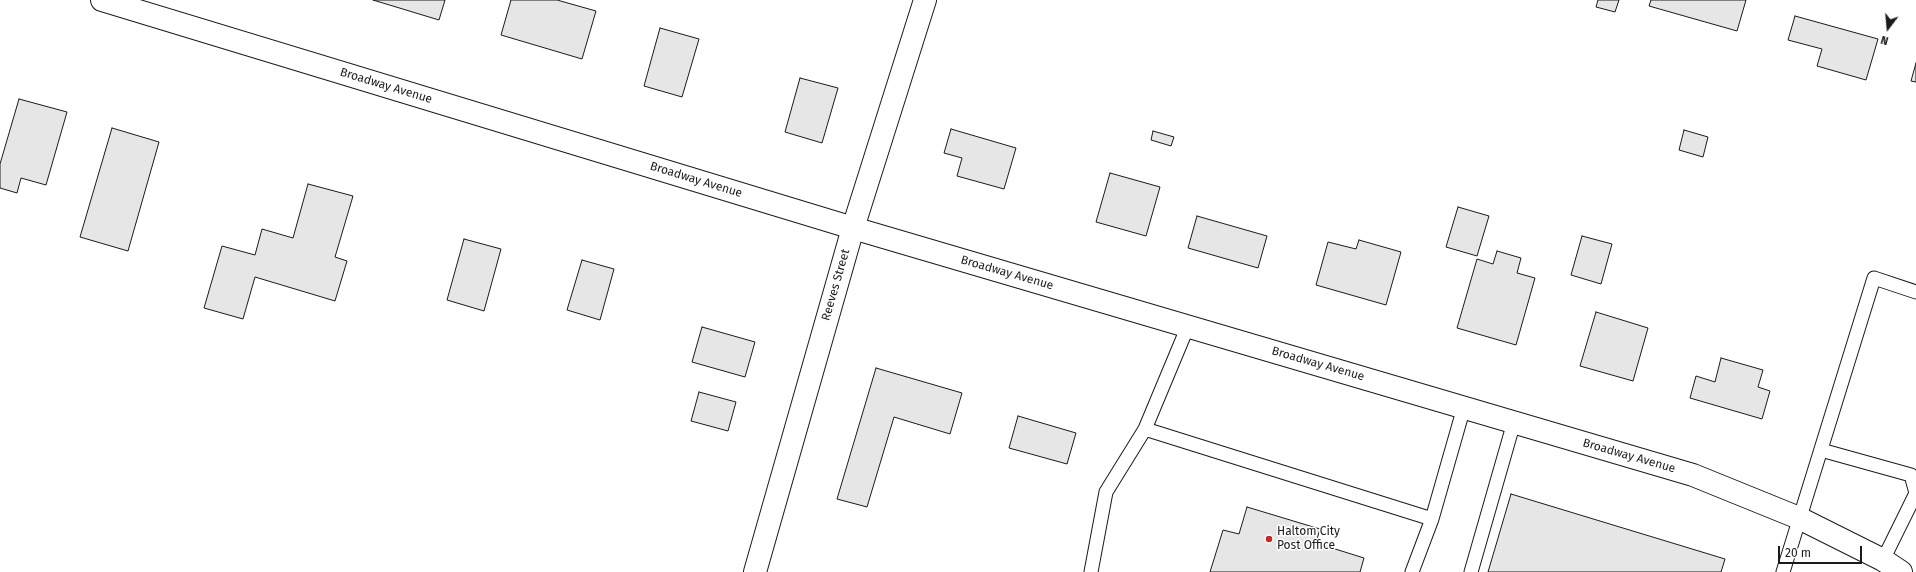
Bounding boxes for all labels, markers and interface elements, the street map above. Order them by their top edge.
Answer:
north arrow [1868,8,1908,48]
text: N [1879,33,1890,47]
street label: Broadway Avenue [338,65,434,107]
street label: Broadway Avenue [648,159,744,201]
street label: Reeves Street [819,248,853,322]
street label: Broadway Avenue [959,253,1055,293]
street label: Broadway Avenue [1270,344,1366,384]
street label: Broadway Avenue [1581,436,1677,476]
place label: Haltom City Post Office [1277,525,1340,553]
marker: Haltom City Post Office [1264,534,1274,544]
scale bar [1780,538,1864,564]
text: 20 m [1785,546,1811,560]

